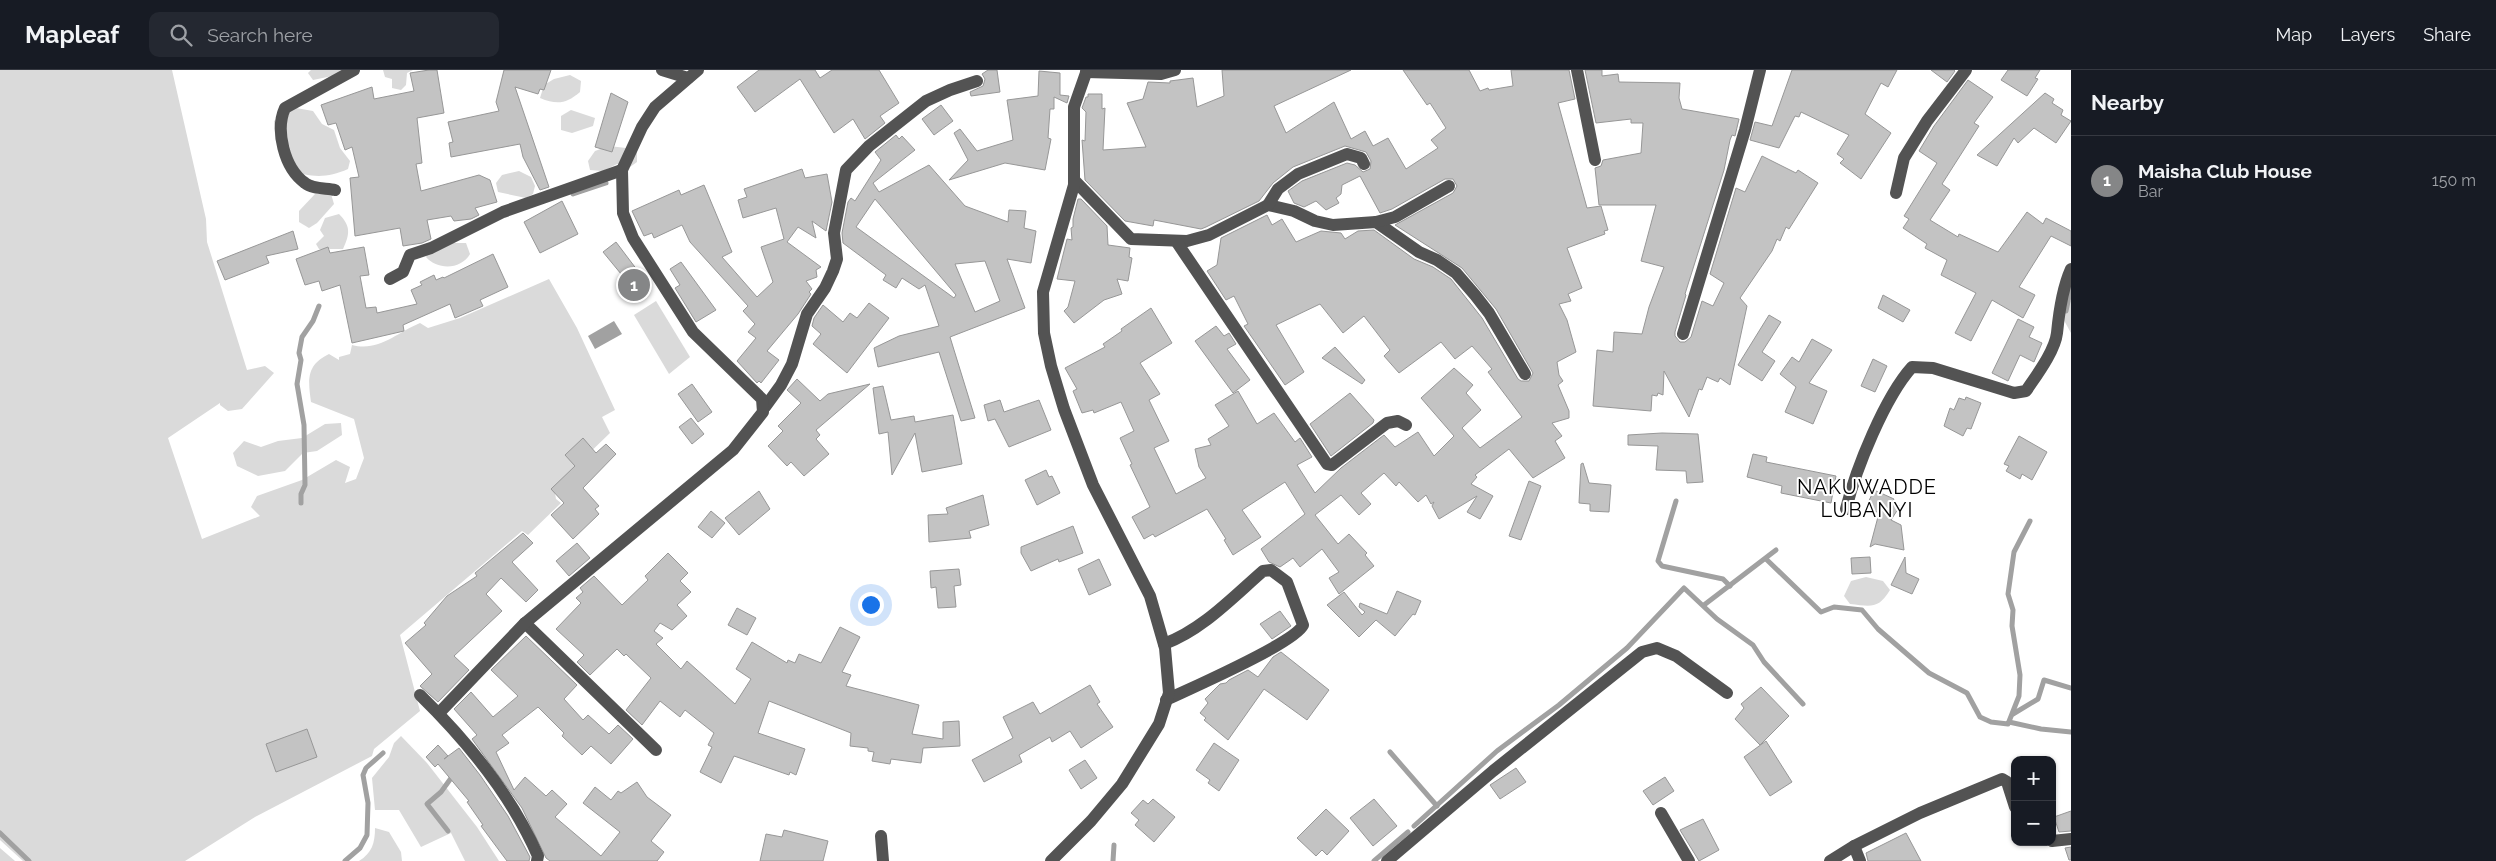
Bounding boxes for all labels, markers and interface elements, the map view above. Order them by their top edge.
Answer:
search box [149,12,499,57]
text: Mapleaf [25,20,119,49]
icon: search [167,21,195,49]
text: Search here [207,24,313,46]
text: Map [2276,24,2312,45]
text: Layers [2340,24,2395,45]
text: Share [2423,24,2471,45]
text: Nearby [2091,90,2164,115]
text: Maisha Club House [2138,160,2312,182]
text: 1 [2103,171,2111,190]
text: 150 m [2432,171,2476,190]
text: Bar [2138,182,2163,201]
pin: 1 [618,266,650,304]
district label: NAKUWADDE LUBANYI [1797,475,1937,522]
your location [858,592,884,618]
map controls [2011,756,2056,846]
button: + [2011,756,2056,801]
button: − [2011,801,2056,846]

